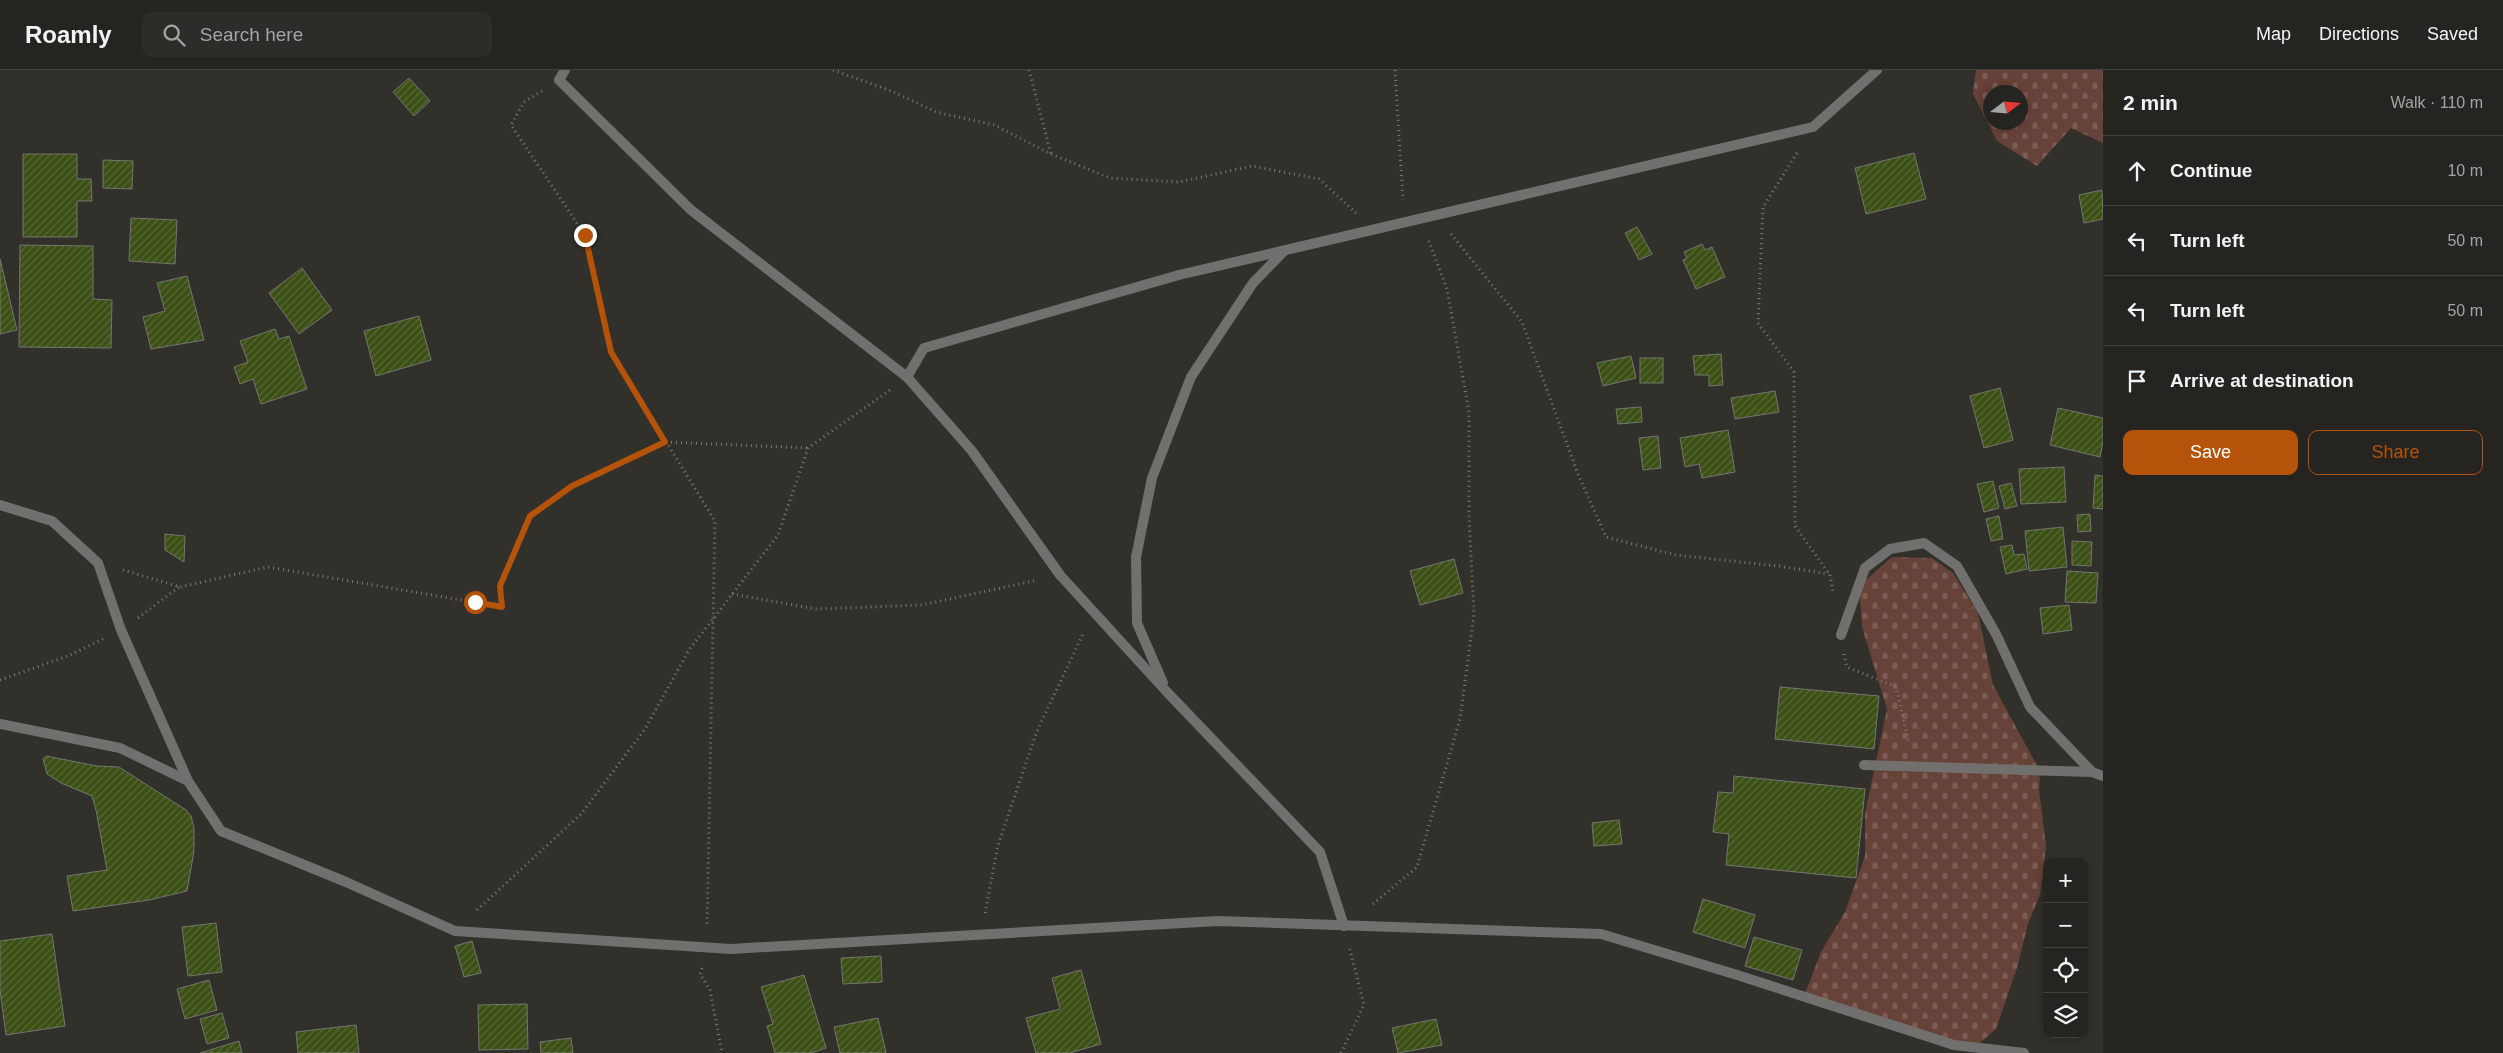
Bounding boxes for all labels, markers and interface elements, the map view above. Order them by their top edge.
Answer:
search box [142,12,492,57]
text: Roamly [25,21,112,48]
icon: search [160,21,188,49]
text: Search here [200,24,303,45]
text: Map [2256,24,2291,44]
text: Directions [2319,24,2399,44]
text: Saved [2427,24,2478,44]
north arrow [1983,85,2028,130]
text: 2 min [2123,91,2178,114]
text: Walk · 110 m [2391,94,2483,111]
icon: ahead [2123,157,2151,185]
text: Continue [2170,160,2252,181]
text: 10 m [2447,162,2483,179]
route end [574,224,597,247]
icon: left [2123,227,2151,255]
text: Turn left [2170,230,2245,251]
text: 50 m [2447,232,2483,249]
icon: left [2123,297,2151,325]
text: Turn left [2170,300,2245,321]
text: 50 m [2447,302,2483,319]
icon: arrive [2123,367,2151,395]
text: Arrive at destination [2170,370,2354,391]
button: Save [2123,430,2298,475]
button: Share [2308,430,2483,475]
route start [464,591,487,614]
map controls [2043,858,2088,1038]
button: + [2043,858,2088,903]
button: − [2043,903,2088,948]
button: locate [2043,948,2088,993]
button: layers [2043,993,2088,1038]

